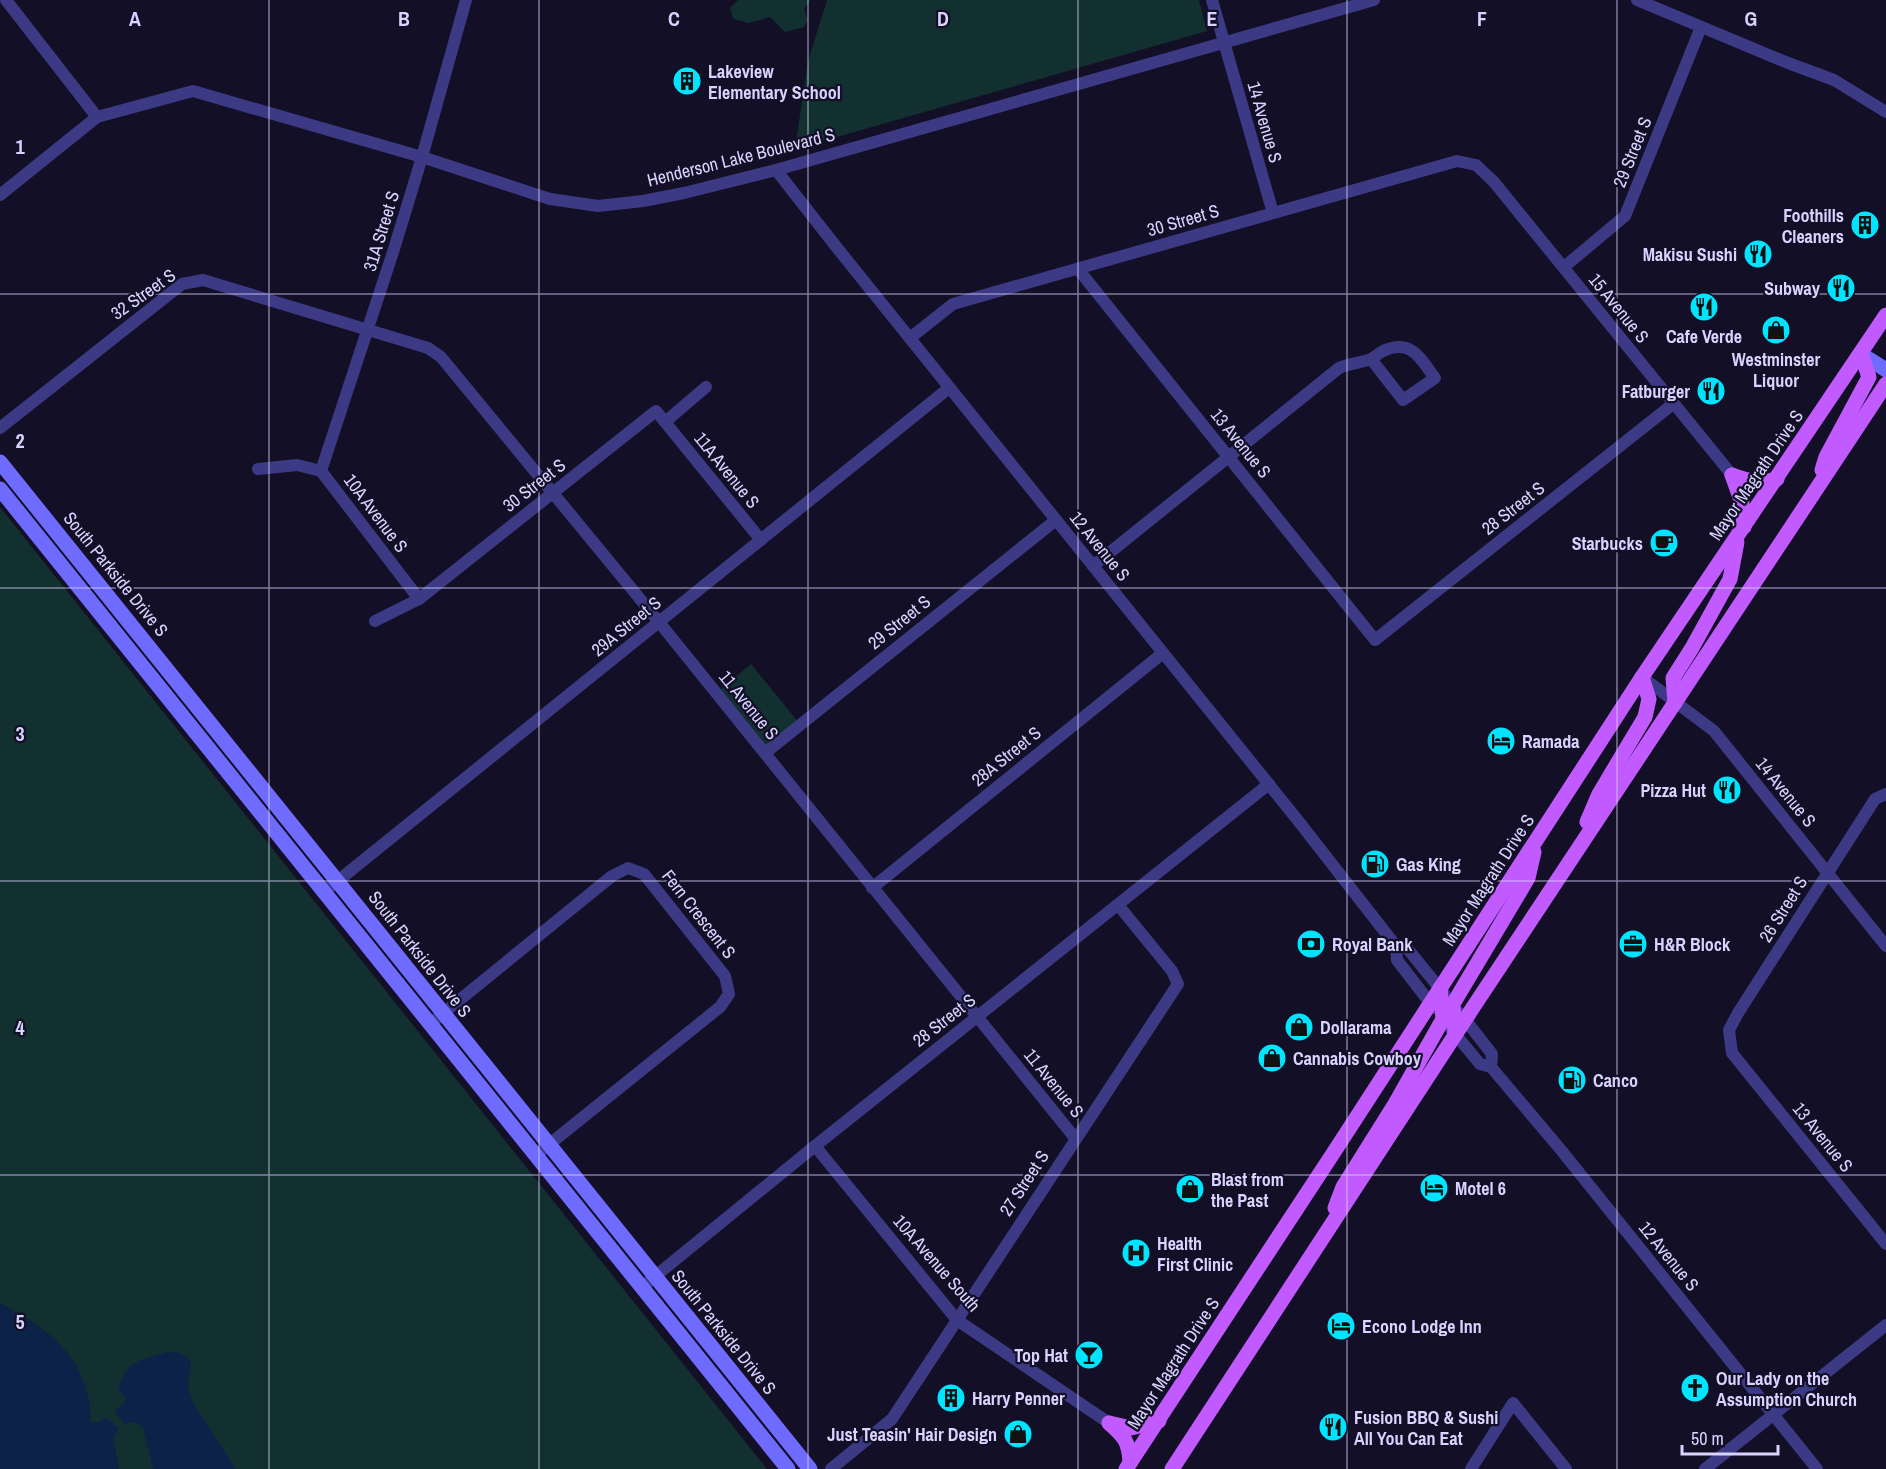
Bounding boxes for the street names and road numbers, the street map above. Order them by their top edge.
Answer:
street label: 14 Avenue S [1241,78,1289,166]
street label: 29 Street S [1607,113,1657,191]
street label: Henderson Lake Boulevard S [644,122,838,192]
street label: 31A Street S [357,188,405,274]
street label: 30 Street S [1144,198,1222,242]
street label: 32 Street S [106,262,181,325]
street label: 15 Avenue S [1583,268,1655,348]
street label: 13 Avenue S [1205,403,1277,483]
street label: Mayor Magrath Drive S [1703,405,1809,545]
street label: 11A Avenue S [689,427,766,514]
street label: 30 Street S [497,452,571,518]
street label: 10A Avenue S [338,469,414,558]
street label: 28 Street S [1476,475,1550,541]
street label: South Parkside Drive S [58,506,174,642]
street label: 12 Avenue S [1064,506,1136,586]
street label: 29 Street S [862,589,936,655]
street label: 29A Street S [586,590,666,662]
street label: 11 Avenue S [713,665,785,745]
street label: 28A Street S [966,720,1046,792]
street label: 14 Avenue S [1750,752,1822,832]
street label: Mayor Magrath Drive S [1436,809,1540,951]
street label: Fern Crescent S [656,864,742,964]
street label: 26 Street S [1753,871,1813,947]
street label: South Parkside Drive S [363,886,477,1023]
street label: 28 Street S [907,987,981,1053]
street label: 11 Avenue S [1018,1043,1090,1123]
street label: 13 Avenue S [1787,1097,1859,1177]
street label: 27 Street S [993,1145,1055,1221]
street label: 10A Avenue South [888,1209,986,1317]
street label: 12 Avenue S [1633,1216,1705,1296]
street label: South Parkside Drive S [666,1264,782,1400]
street label: Mayor Magrath Drive S [1121,1292,1225,1434]

